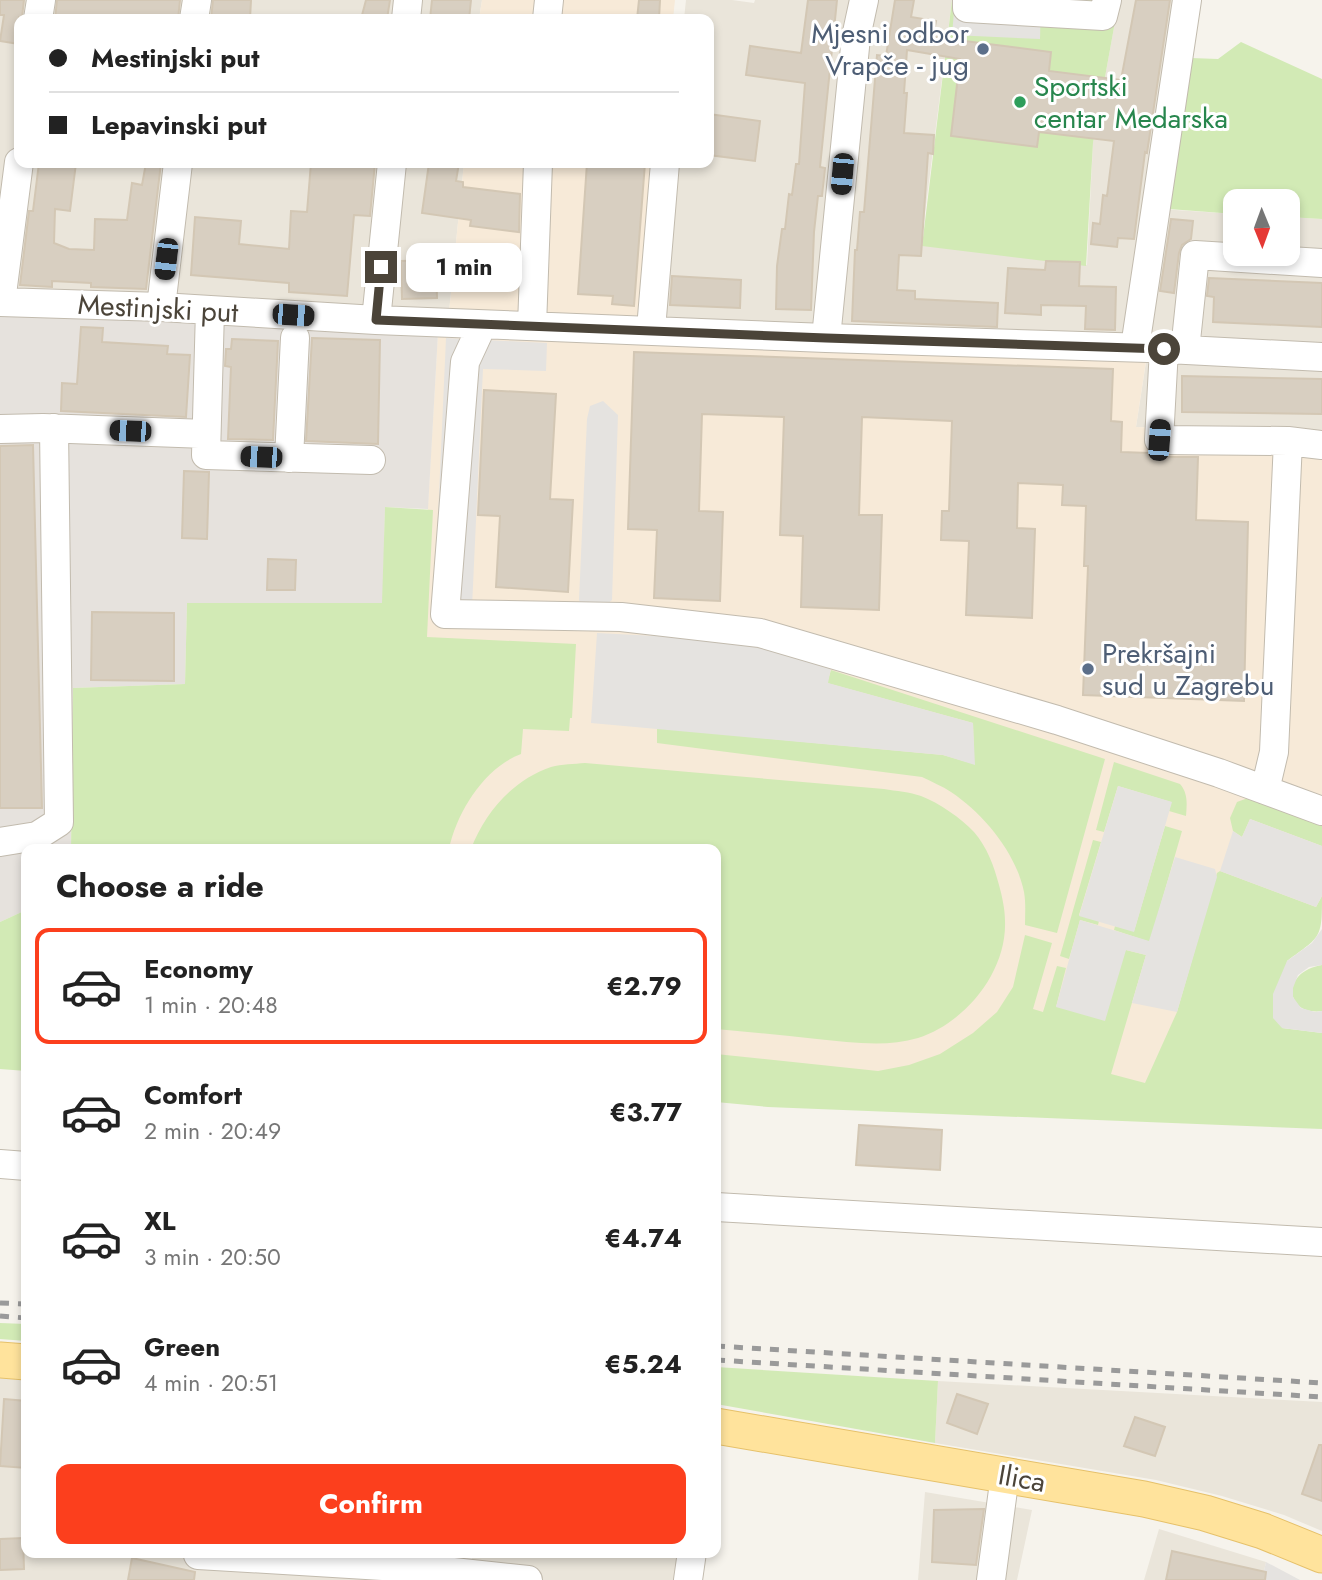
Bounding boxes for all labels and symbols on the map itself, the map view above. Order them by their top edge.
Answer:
place label: Mjesni odbor Vrapče - jug [811,13,969,86]
marker: Mjesni odbor Vrapče - jug [975,41,991,57]
place label: Sportski centar Medarska [1034,66,1228,139]
marker: Sportski centar Medarska [1012,94,1028,110]
car [830,152,855,196]
north arrow [1223,189,1300,266]
car [154,237,179,281]
callout: 1 min [406,243,521,292]
route end [365,251,397,283]
street label: Mestinjski put [77,284,240,333]
car [272,303,315,327]
route start [1148,333,1180,365]
car [1148,418,1171,462]
car [109,420,152,442]
car [240,446,283,468]
place label: Prekršajni sud u Zagrebu [1102,633,1274,706]
marker: Prekršajni sud u Zagrebu [1080,661,1096,677]
street label: Ilica [995,1454,1049,1503]

